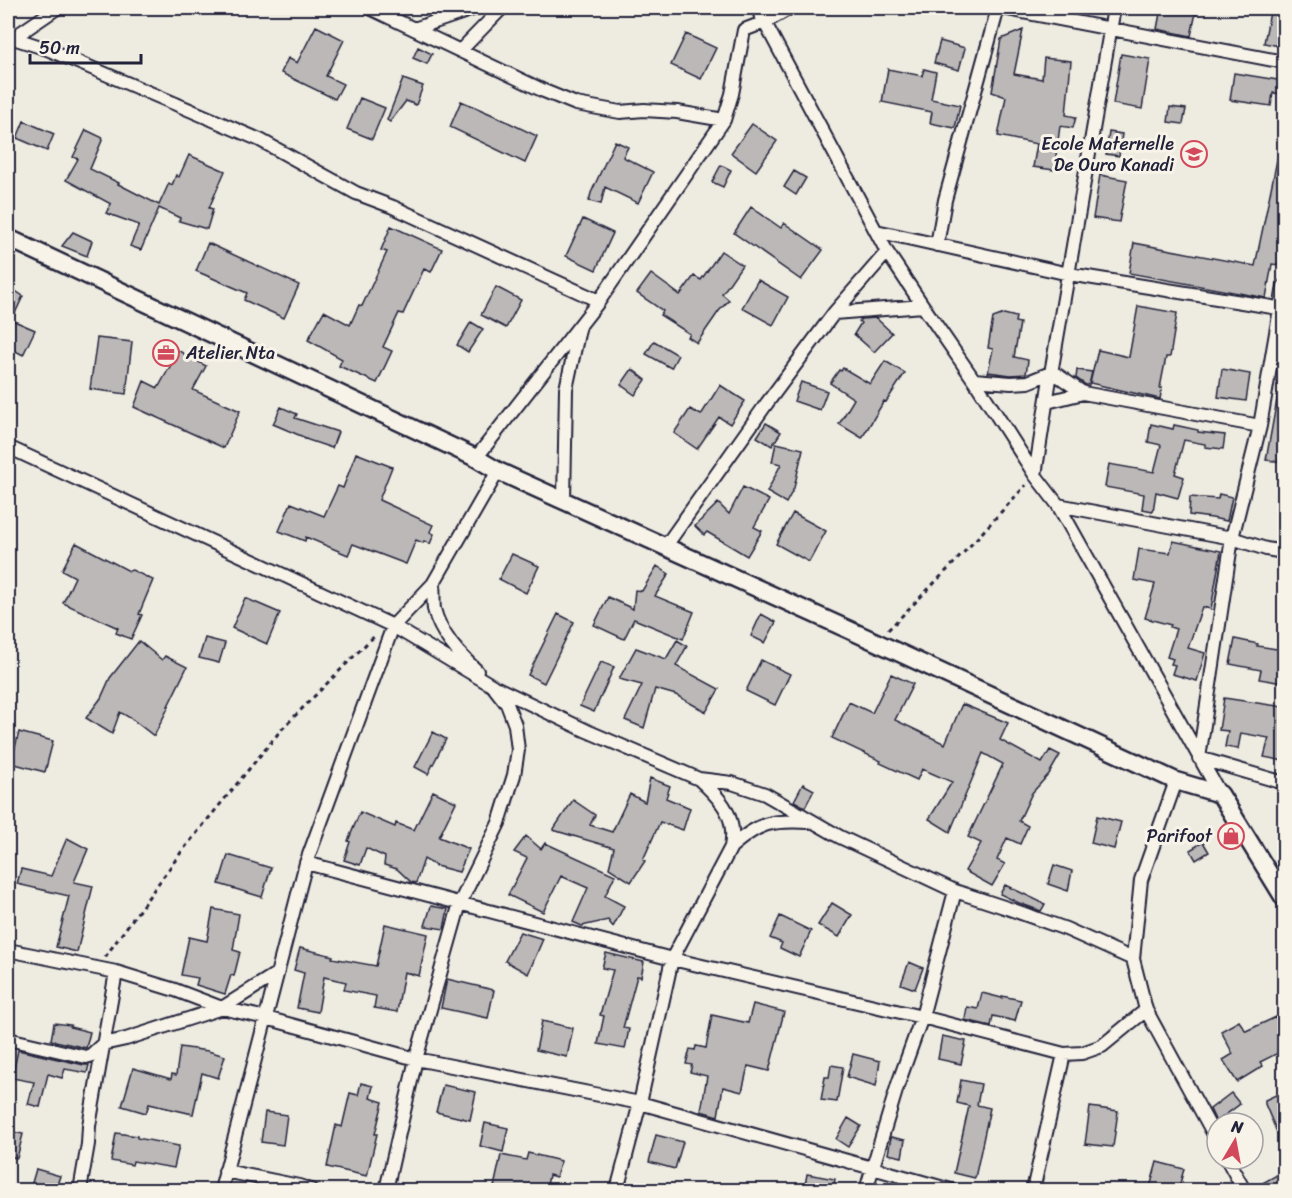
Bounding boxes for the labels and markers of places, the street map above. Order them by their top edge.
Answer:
place label: Ecole Maternelle De Ouro Kanadi [1041,128,1175,181]
school or university icon: Ecole Maternelle De Ouro Kanadi [1179,139,1209,169]
place label: Atelier Nta [185,337,275,369]
office icon: Atelier Nta [151,338,181,368]
place label: Parifoot [1147,820,1213,852]
shop icon: Parifoot [1216,821,1246,851]

